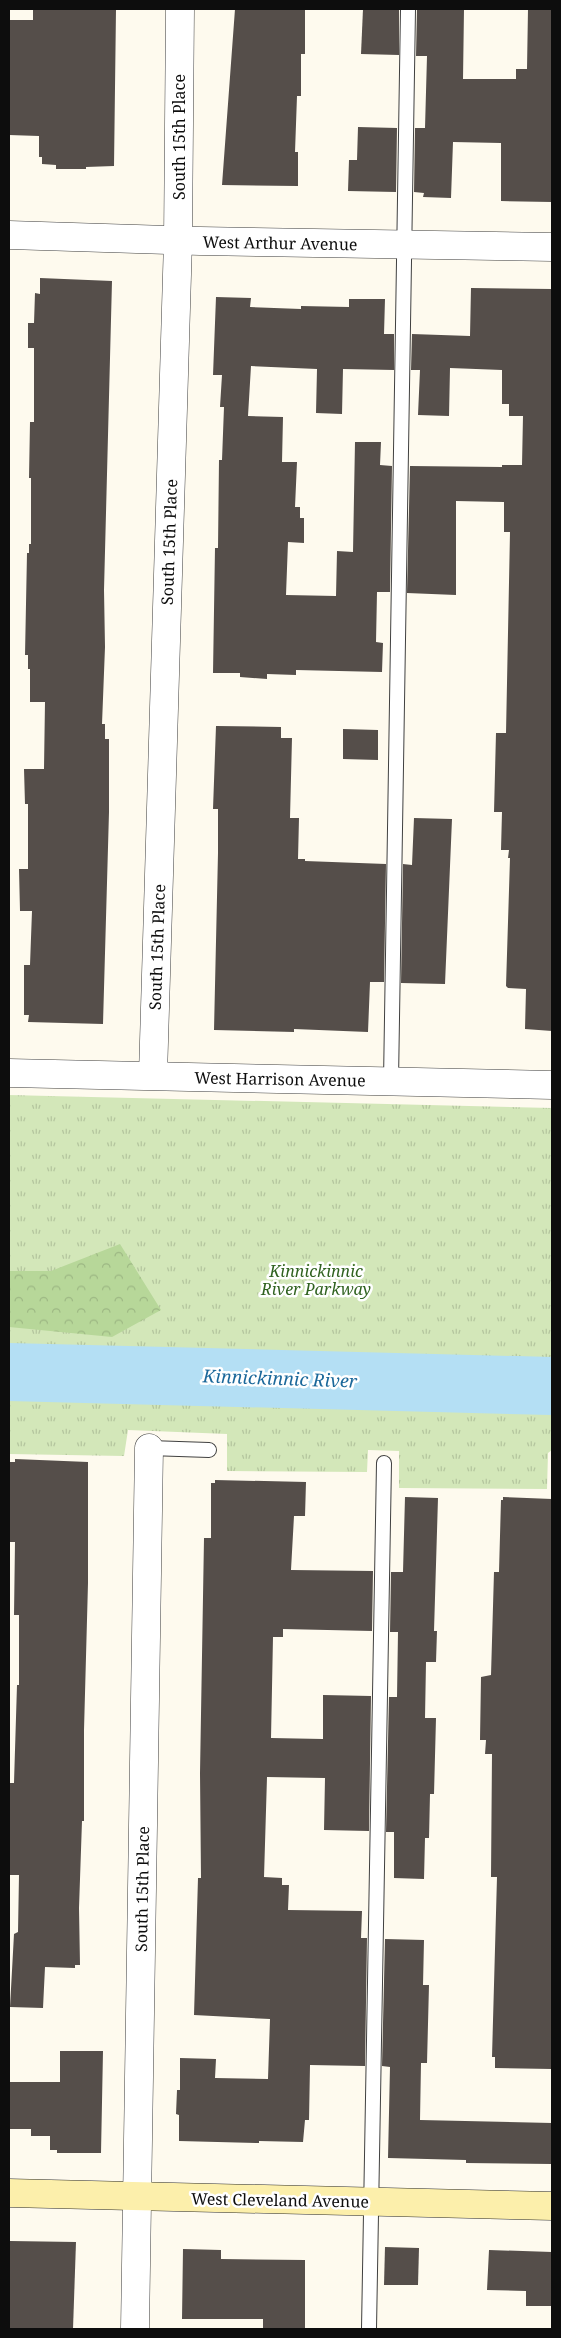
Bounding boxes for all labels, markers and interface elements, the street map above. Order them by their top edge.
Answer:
street label: South 15th Place [168,74,190,200]
street label: West Arthur Avenue [202,231,358,255]
street label: South 15th Place [156,479,182,605]
street label: South 15th Place [144,884,170,1010]
street label: West Harrison Avenue [194,1067,366,1091]
park label: Kinnickinnic River Parkway [260,1260,371,1300]
water label: Kinnickinnic River [201,1363,358,1393]
street label: South 15th Place [130,1826,154,1952]
street label: West Cleveland Avenue [191,2187,369,2213]

